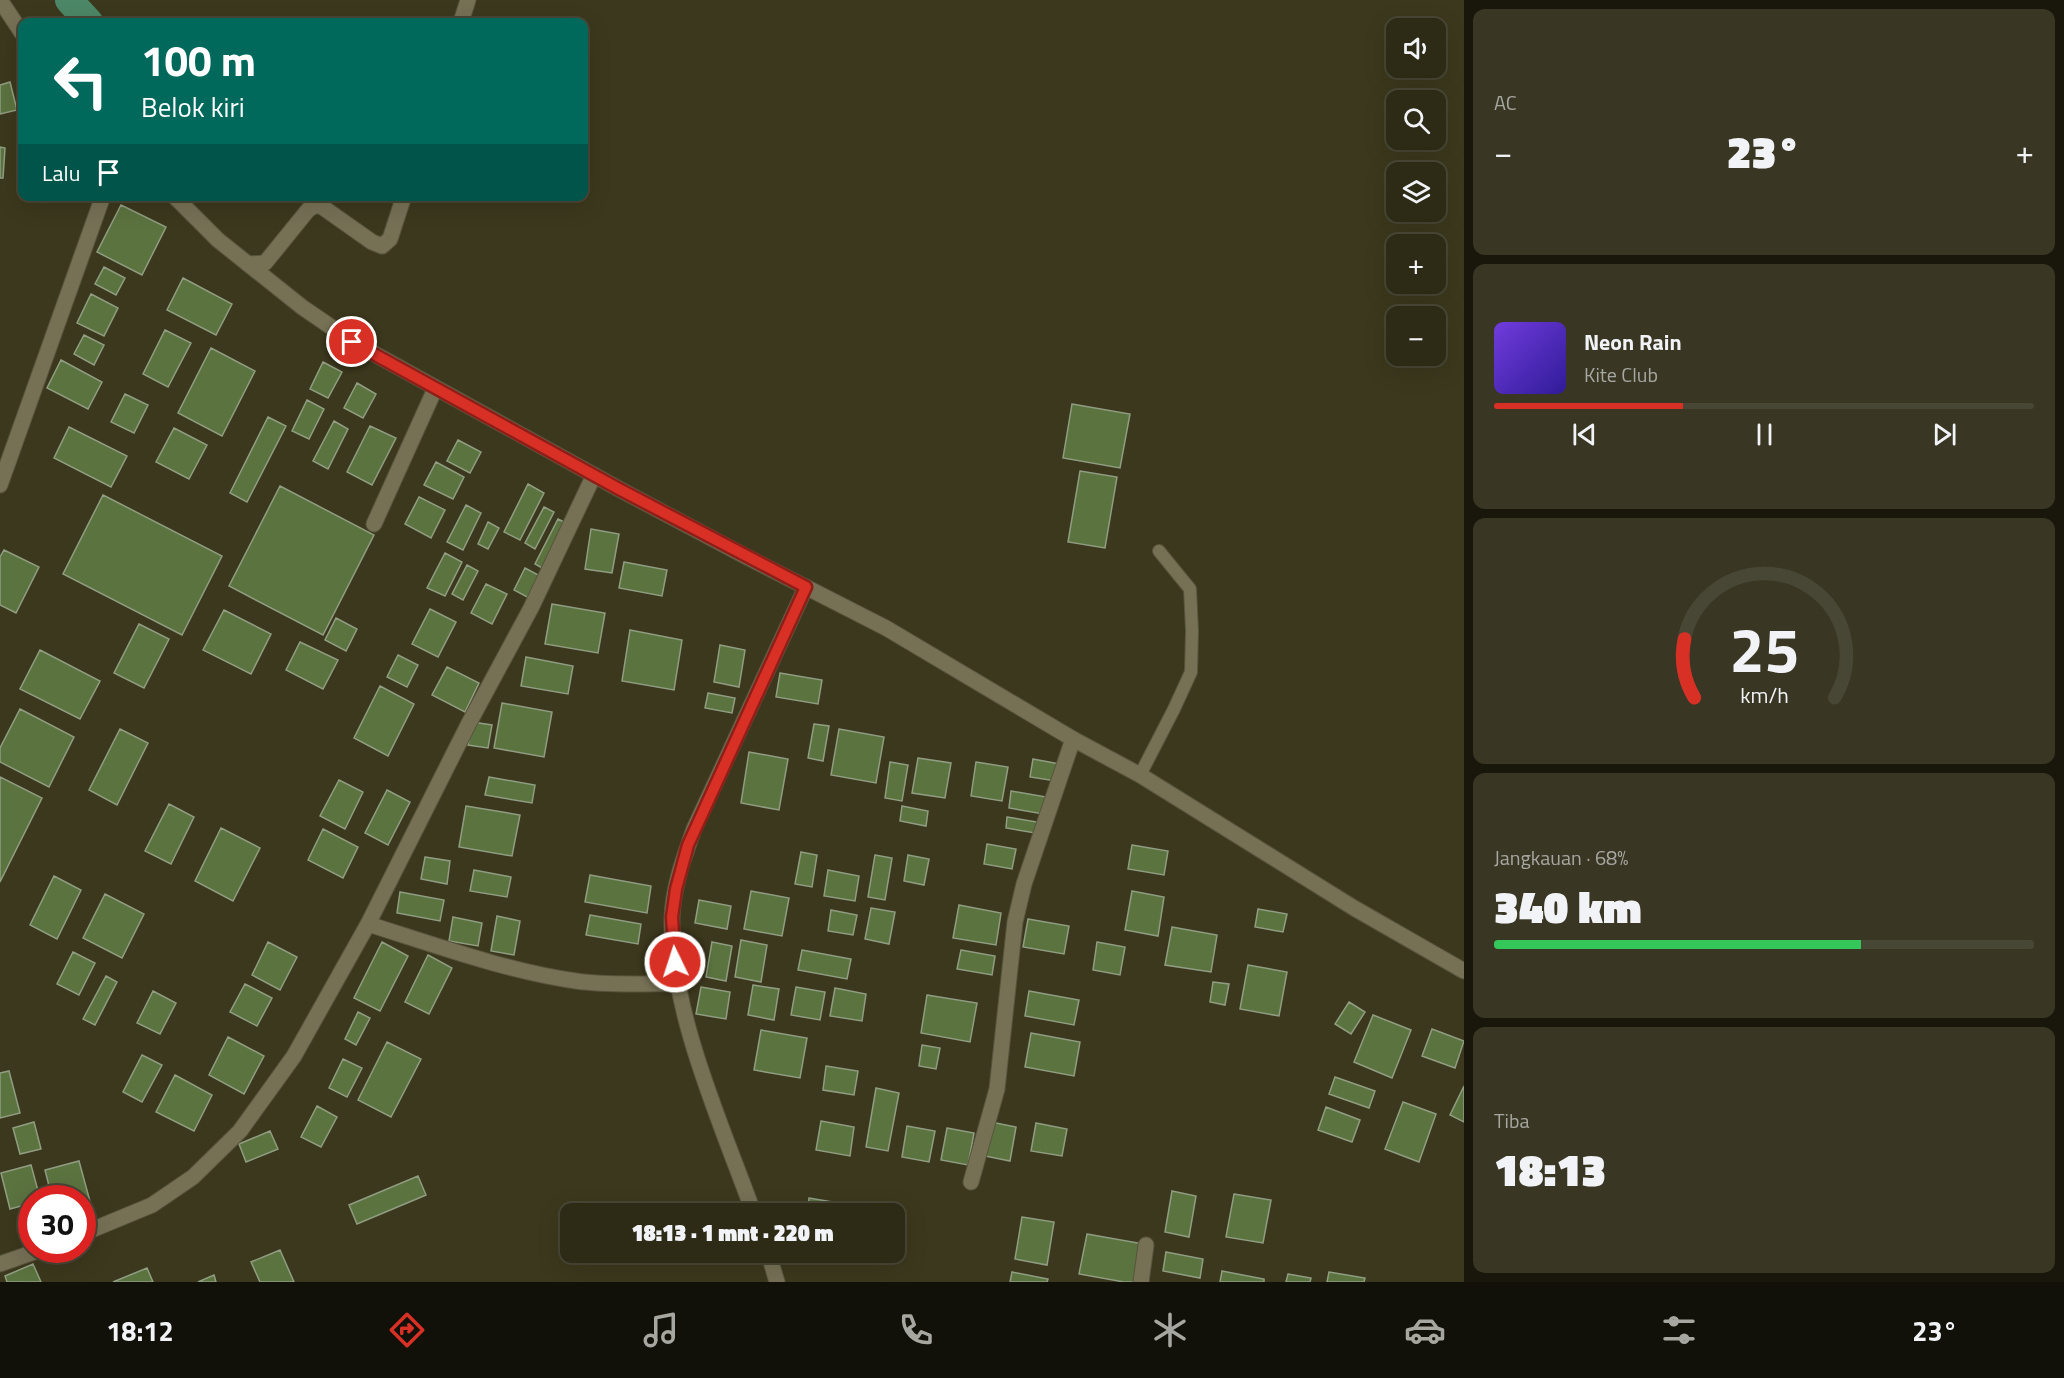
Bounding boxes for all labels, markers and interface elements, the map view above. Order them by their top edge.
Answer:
map controls [1386,18,1446,366]
button: sound [1386,18,1446,78]
text: 100 m [141,28,256,92]
icon: left [42,42,120,120]
text: Belok kiri [141,86,245,127]
text: AC [1494,87,1517,118]
button: search [1386,90,1446,150]
text: 23° [1727,117,1801,185]
text: − [1494,127,1512,177]
text: + [2016,127,2034,177]
text: Lalu [42,156,80,190]
icon: arrive [92,156,125,189]
button: layers [1386,162,1446,222]
button: + [1386,234,1446,294]
button: − [1386,306,1446,366]
pin [326,316,377,367]
icon: arrive [335,325,368,358]
text: Neon Rain [1584,325,1682,359]
text: Kite Club [1584,359,1658,390]
icon: previous [1568,418,1601,451]
icon: pause [1748,418,1781,451]
icon: next [1928,418,1961,451]
text: 25 [1729,601,1799,696]
text: km/h [1740,679,1788,711]
text: Jangkauan · 68% [1494,842,1628,873]
text: 340 km [1494,872,1642,940]
position arrow [643,930,707,994]
text: Tiba [1494,1105,1529,1136]
text: 18:13 [1494,1135,1606,1203]
speed limit sign: 30 [18,1185,96,1263]
text: 18:13 · 1 mnt · 220 m [632,1216,833,1250]
icon: directions [386,1309,428,1351]
icon: music [640,1309,682,1351]
icon: phone [895,1309,937,1351]
icon: climate [1149,1309,1191,1351]
icon: car [1404,1309,1446,1351]
icon: filters [1658,1309,1700,1351]
text: 18:12 [106,1310,174,1351]
text: 23° [1912,1310,1958,1351]

